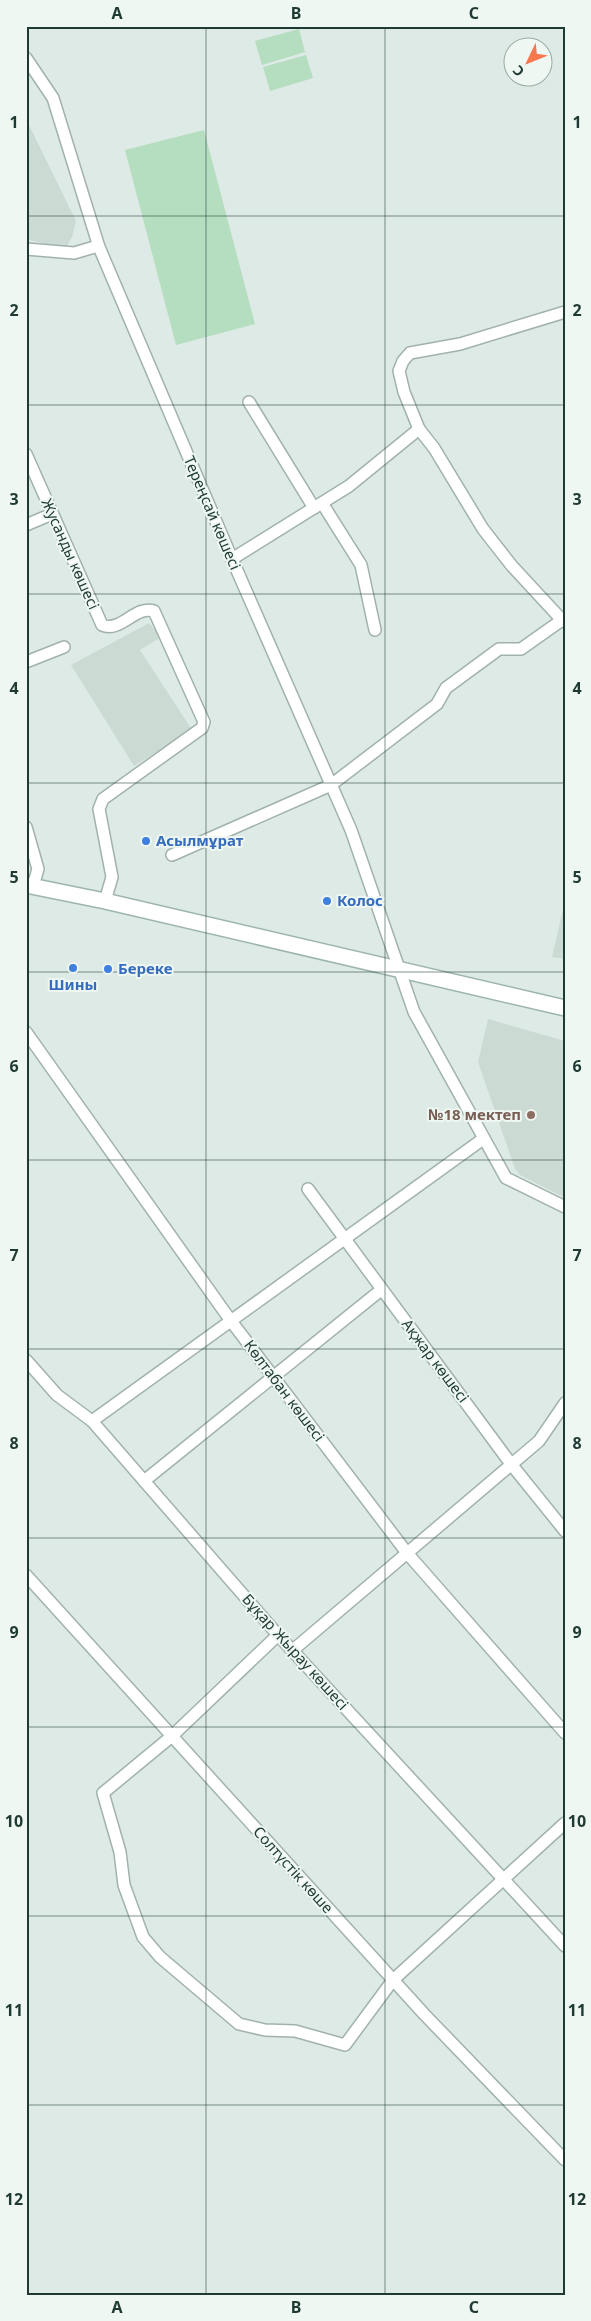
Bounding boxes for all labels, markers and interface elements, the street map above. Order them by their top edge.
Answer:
text: A [111,2,123,24]
text: B [291,2,301,24]
text: C [469,2,479,24]
north arrow [504,38,554,88]
text: С [508,61,528,81]
text: 1 [9,111,19,133]
text: 1 [572,111,582,133]
text: 2 [9,299,19,321]
text: 2 [572,299,582,321]
street label: Тереңсай көшесі [180,453,246,573]
text: 3 [9,488,19,510]
text: 3 [572,488,582,510]
street label: Жусанды көшесі [37,495,104,612]
text: 4 [9,677,19,699]
text: 4 [572,677,582,699]
place label: Асылмұрат [156,830,244,850]
marker: Асылмұрат [140,835,152,847]
text: 5 [9,866,19,888]
text: 5 [572,866,582,888]
place label: Колос [337,890,383,910]
marker: Колос [321,895,333,907]
place label: Береке [118,958,173,978]
marker: Шины [67,962,79,974]
marker: Береке [102,963,114,975]
place label: Шины [49,974,97,994]
text: 6 [9,1055,19,1077]
text: 6 [572,1055,582,1077]
place label: №18 мектеп [428,1104,521,1124]
marker: №18 мектеп [525,1109,537,1121]
text: 7 [9,1244,19,1266]
text: 7 [572,1244,582,1266]
street label: Ақжар көшесі [398,1314,474,1406]
street label: Көлтабан көшесі [240,1335,330,1445]
text: 8 [9,1432,19,1454]
text: 8 [572,1432,582,1454]
street label: Бұқар Жырау көшесі [238,1589,353,1714]
text: 9 [9,1621,19,1643]
text: 9 [572,1621,582,1643]
text: 10 [5,1810,23,1832]
text: 10 [568,1810,586,1832]
street label: Солтүстік көше [249,1822,338,1917]
text: 11 [5,1999,23,2021]
text: 11 [568,1999,586,2021]
text: 12 [5,2188,23,2210]
text: 12 [568,2188,586,2210]
text: A [111,2296,123,2318]
text: B [291,2296,301,2318]
text: C [469,2296,479,2318]

